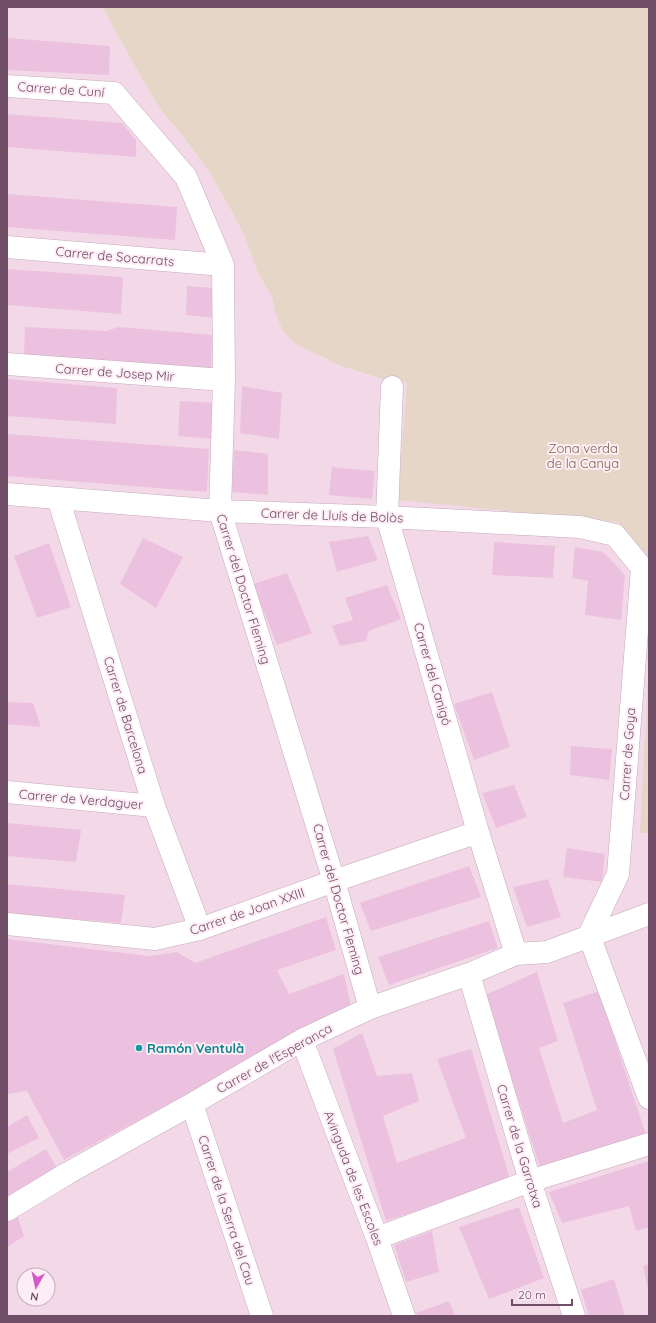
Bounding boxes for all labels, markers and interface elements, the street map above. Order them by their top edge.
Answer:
street label: Carrer de Cuní [17,78,105,100]
street label: Carrer de Socarrats [55,243,175,269]
street label: Carrer de Josep Mir [55,360,175,384]
park label: Zona verda de la Canya [547,440,619,471]
street label: Carrer de Lluís de Bolòs [261,505,403,525]
street label: Carrer del Doctor Fleming [213,512,275,666]
street label: Carrer del Canigó [411,621,455,727]
street label: Carrer de Barcelona [101,654,151,776]
street label: Carrer de Goya [616,707,638,801]
street label: Carrer de Verdaguer [18,786,144,812]
street label: Carrer del Doctor Fleming [310,822,368,976]
street label: Carrer de Joan XXIII [187,884,307,938]
street label: Carrer de l'Esperança [213,1020,335,1096]
place label: Ramón Ventulà [147,1040,244,1056]
marker: Ramón Ventulà [134,1043,144,1053]
street label: Carrer de la Garrotxa [494,1082,546,1210]
street label: Avinguda de les Escoles [321,1108,387,1248]
street label: Carrer de la Serra del Cau [195,1133,259,1287]
north arrow [16,1267,56,1307]
scale bar [512,1281,572,1307]
text: 20 m [518,1287,546,1302]
text: N [29,1289,40,1304]

